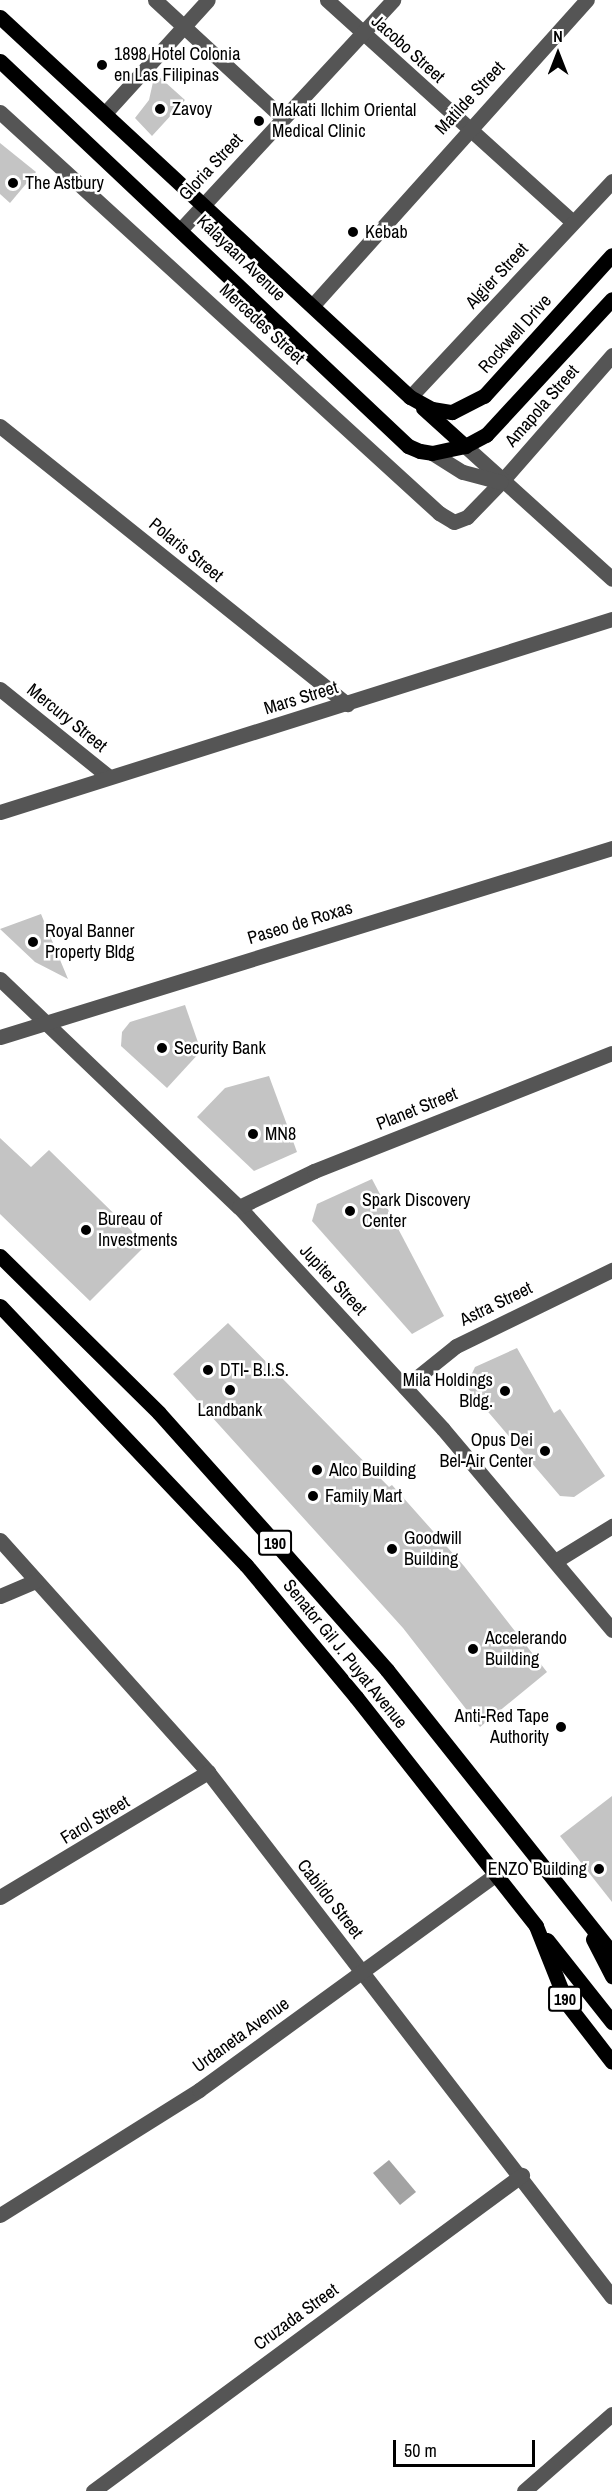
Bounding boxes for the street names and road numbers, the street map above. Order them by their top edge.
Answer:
street label: Jacobo Street [367,11,449,87]
street label: Matilde Street [431,57,509,139]
street label: Gloria Street [175,129,247,205]
street label: Kalayaan Avenue [192,210,290,306]
street label: Algier Street [461,239,533,313]
street label: Mercedes Street [215,279,309,369]
street label: Rockwell Drive [474,290,556,378]
street label: Amapola Street [500,361,584,451]
street label: Polaris Street [144,513,228,587]
street label: Mars Street [261,677,341,719]
street label: Mercury Street [23,679,111,757]
street label: Paseo de Roxas [245,897,355,949]
street label: Planet Street [373,1083,461,1135]
street label: Jupiter Street [295,1240,371,1320]
street label: Astra Street [456,1277,536,1331]
road number: 190 [257,1530,293,1556]
street label: Senator Gil J. Puyat Avenue [278,1575,412,1733]
street label: Farol Street [57,1791,133,1849]
street label: Cabildo Street [292,1855,368,1943]
road number: 190 [547,1986,583,2012]
street label: Urdaneta Avenue [188,1993,294,2077]
street label: Cruzada Street [249,2279,343,2355]

